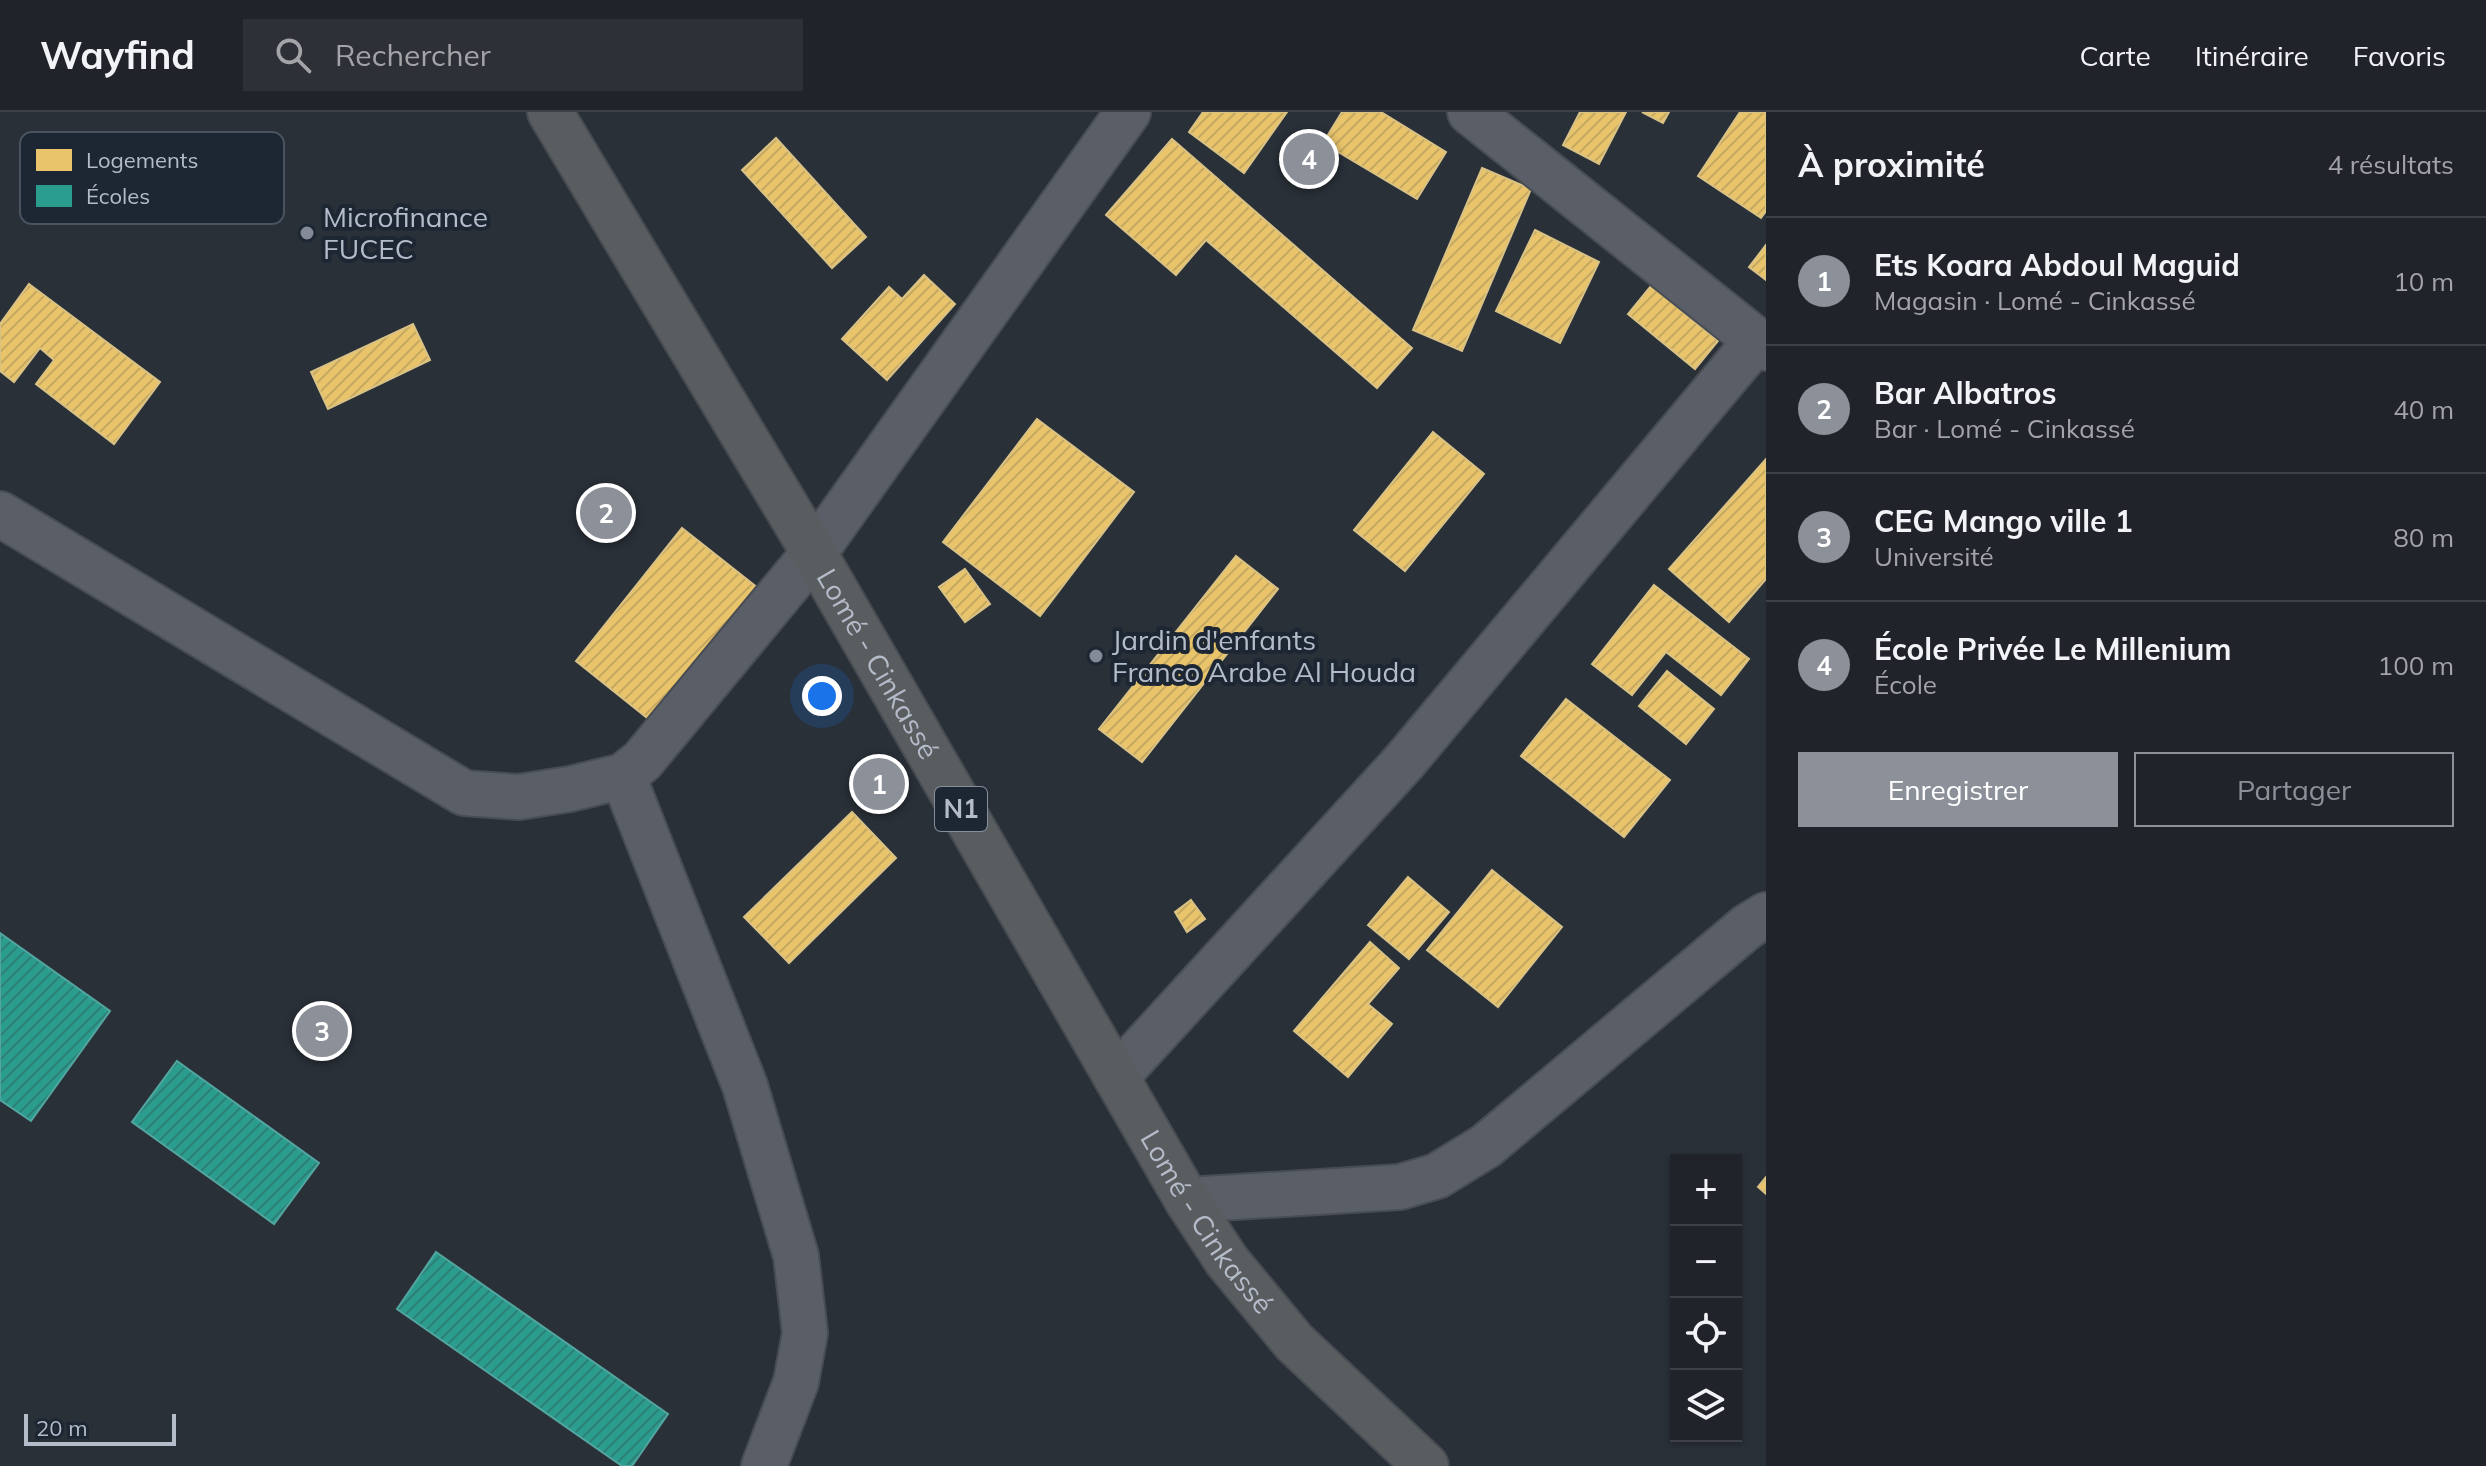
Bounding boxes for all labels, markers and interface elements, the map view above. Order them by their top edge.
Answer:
search box [243,19,803,91]
text: Wayfind [40,31,195,79]
icon: search [271,33,315,77]
text: Rechercher [335,36,491,74]
text: Carte [2079,38,2151,73]
text: Itinéraire [2195,38,2309,73]
text: Favoris [2353,38,2446,73]
pin: 4 [1283,129,1335,189]
legend [20,132,284,224]
text: À proximité [1798,143,1985,186]
text: Logements [86,146,198,174]
text: 4 résultats [2327,148,2454,181]
text: Écoles [86,182,150,210]
place label: Microfinance FUCEC [323,199,488,266]
marker: Microfinance FUCEC [298,224,316,242]
text: Ets Koara Abdoul Maguid [1874,246,2240,284]
text: 1 [1816,265,1832,298]
text: 10 m [2393,265,2454,298]
text: Magasin · Lomé - Cinkassé [1874,284,2196,317]
text: Bar Albatros [1874,374,2057,412]
text: 2 [1816,393,1832,426]
text: 40 m [2393,393,2454,426]
text: Bar · Lomé - Cinkassé [1874,412,2135,445]
pin: 2 [580,483,632,543]
text: CEG Mango ville 1 [1874,502,2133,540]
text: 3 [1816,521,1832,554]
text: 80 m [2393,521,2454,554]
text: Université [1874,540,1994,573]
street label: Lomé - Cinkassé [810,562,947,765]
place label: Jardin d'enfants Franco Arabe Al Houda [1112,622,1416,689]
text: École Privée Le Millenium [1874,630,2231,668]
marker: Jardin d'enfants Franco Arabe Al Houda [1087,647,1105,665]
text: 4 [1816,649,1832,682]
text: 100 m [2378,649,2454,682]
text: École [1874,668,1937,701]
your location [802,676,842,716]
button: Enregistrer [1798,752,2118,827]
button: Partager [2134,752,2454,827]
pin: 1 [853,754,905,814]
road number: N1 [935,787,987,831]
pin: 3 [296,1001,348,1061]
street label: Lomé - Cinkassé [1133,1124,1281,1321]
map controls [1670,1154,1742,1442]
button: + [1670,1154,1742,1226]
button: − [1670,1226,1742,1298]
button: locate [1670,1298,1742,1370]
button: layers [1670,1370,1742,1442]
scale bar [24,1410,176,1446]
text: 20 m [36,1414,87,1442]

